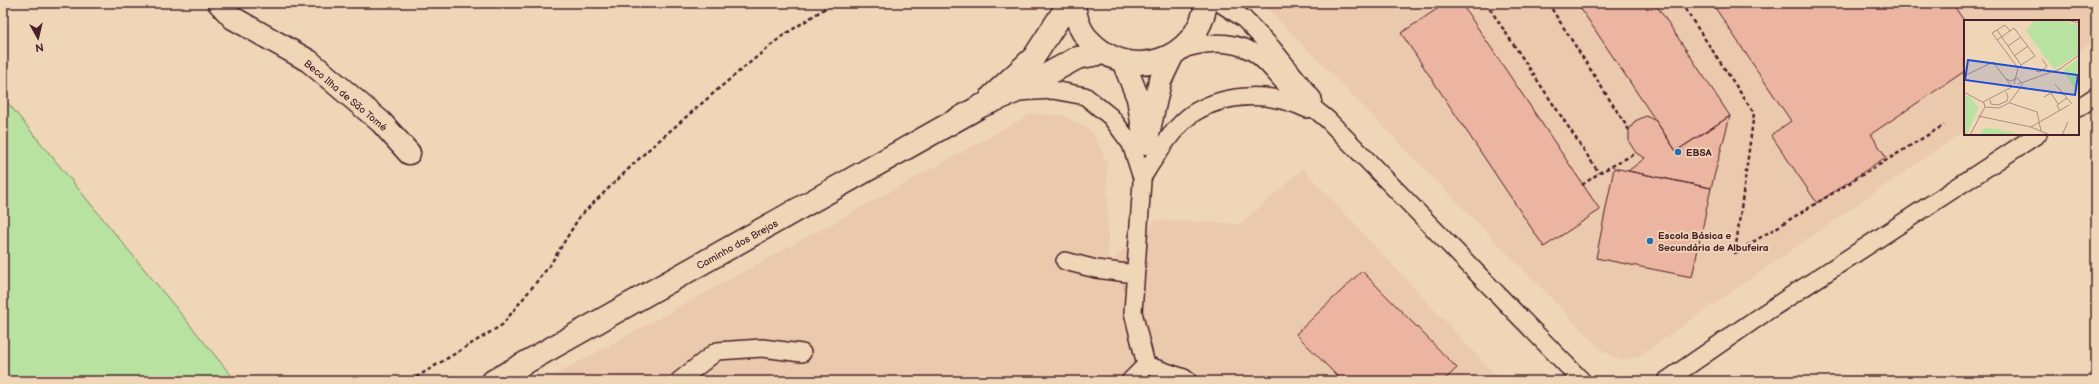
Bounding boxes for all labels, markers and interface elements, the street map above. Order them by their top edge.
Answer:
north arrow [18,18,58,58]
inset map [1964,20,2079,135]
text: N [34,40,44,54]
street label: Beco Ilha de São Tomé [301,58,389,134]
marker: EBSA [1673,147,1683,157]
place label: EBSA [1686,147,1713,159]
street label: Caminho dos Brejos [695,218,780,272]
place label: Escola Básica e Secundária de Albufeira [1658,230,1769,254]
marker: Escola Básica e Secundária de Albufeira [1645,236,1655,246]

